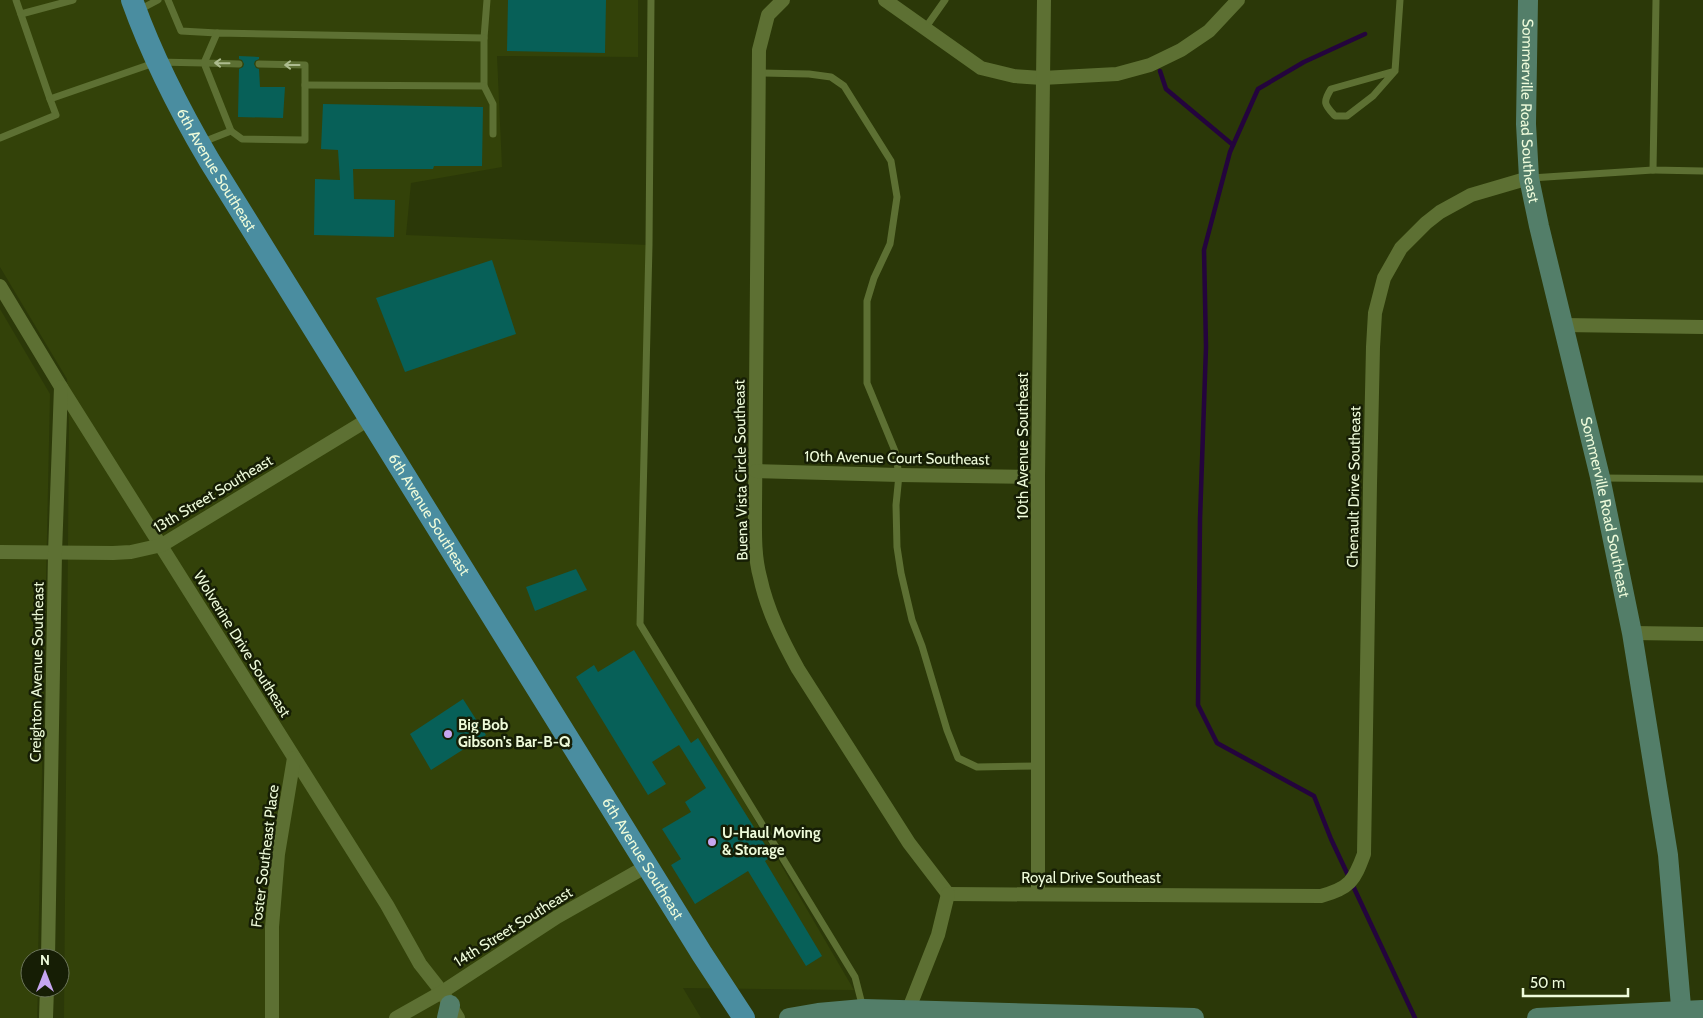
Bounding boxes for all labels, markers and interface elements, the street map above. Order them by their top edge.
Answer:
street label: Sommerville Road Southeast [1517,19,1543,205]
one-way arrow [214,59,230,68]
one-way arrow [285,60,301,70]
street label: 6th Avenue Southeast [173,105,260,235]
street label: 10th Avenue Southeast [1014,372,1032,520]
street label: Buena Vista Circle Southeast [730,379,752,561]
street label: Chenault Drive Southeast [1344,406,1364,568]
street label: Sommerville Road Southeast [1577,415,1634,599]
street label: 10th Avenue Court Southeast [804,447,990,469]
street label: 6th Avenue Southeast [384,450,474,579]
street label: 13th Street Southeast [150,451,276,537]
street label: Wolverine Drive Southeast [190,568,294,720]
street label: Creighton Avenue Southeast [26,582,48,762]
place label: Big Bob Gibson's Bar-B-Q [458,716,570,751]
marker: Big Bob Gibson's Bar-B-Q [442,728,454,740]
street label: Foster Southeast Place [247,783,283,928]
street label: 6th Avenue Southeast [598,794,687,923]
place label: U-Haul Moving & Storage [722,824,821,859]
marker: U-Haul Moving & Storage [706,836,718,848]
street label: Royal Drive Southeast [1021,869,1161,887]
street label: 14th Street Southeast [450,883,576,971]
north arrow [20,948,70,998]
text: N [40,951,50,969]
scale bar [1523,966,1628,998]
text: 50 m [1530,974,1565,992]

